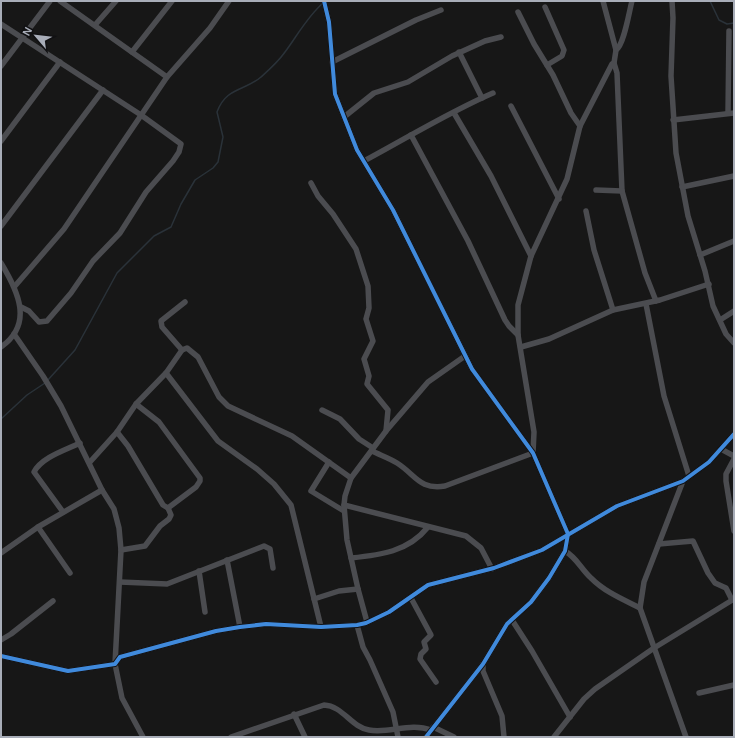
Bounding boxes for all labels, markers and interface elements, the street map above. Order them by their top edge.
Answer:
north arrow [16,16,56,56]
text: N [20,25,34,38]

